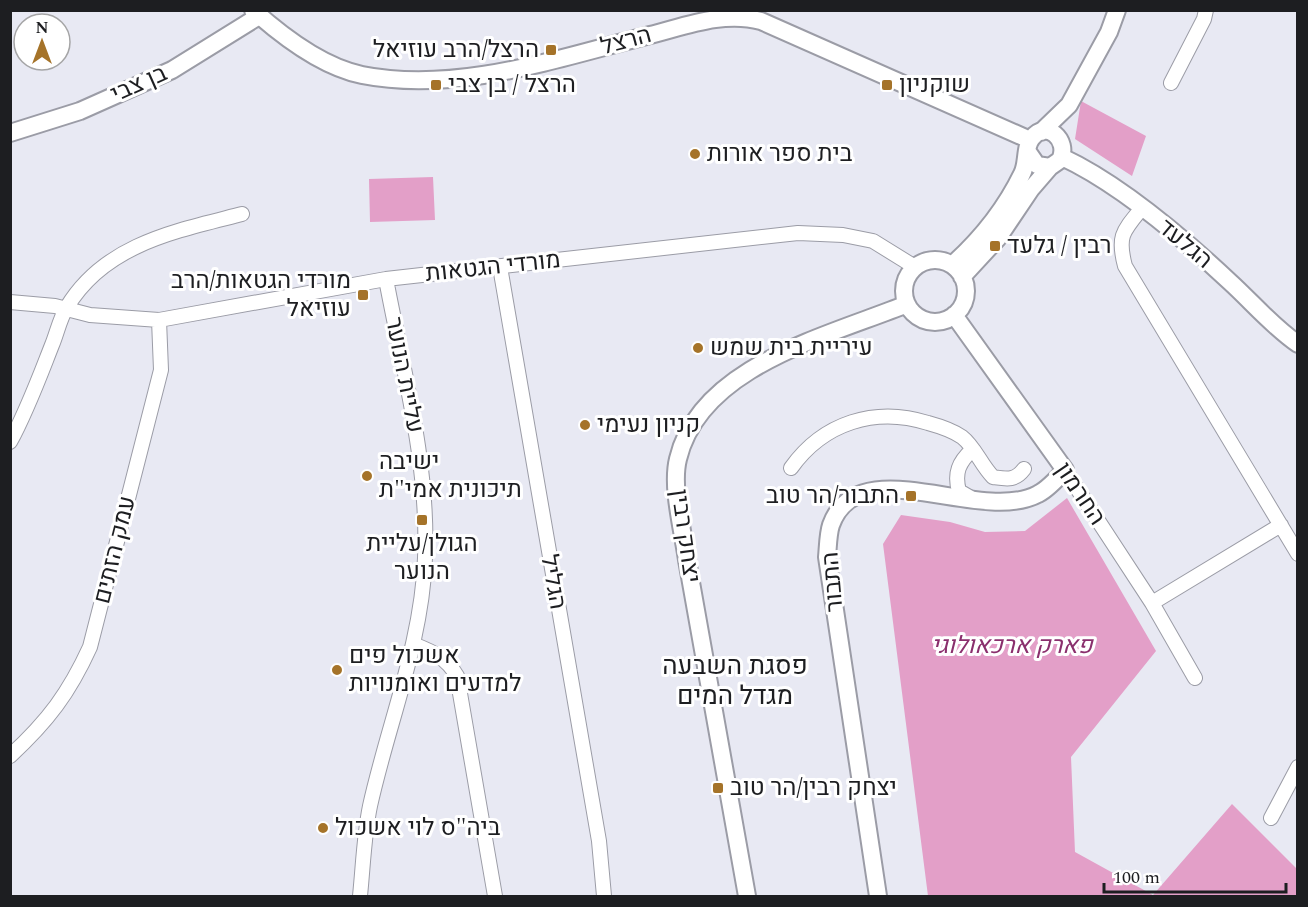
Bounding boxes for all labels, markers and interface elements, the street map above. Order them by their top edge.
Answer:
north arrow [12,12,72,72]
text: N [35,16,49,40]
street label: הרצל [597,17,655,65]
place label: הרצל/הרב עוזיאל [373,32,539,68]
marker: הרצל/הרב עוזיאל [544,43,558,57]
street label: בן צבי [105,56,173,112]
place label: הרצל / בן צבי [448,67,576,103]
place label: שוקניון [899,67,970,103]
marker: הרצל / בן צבי [429,78,443,92]
marker: שוקניון [880,78,894,92]
place label: בית ספר אורות [707,136,853,172]
marker: בית ספר אורות [688,147,702,161]
street label: הגלעד [1150,210,1220,278]
place label: רבין / גלעד [1007,228,1112,264]
marker: רבין / גלעד [988,239,1002,253]
street label: מורדי הגטאות [424,242,562,292]
place label: מורדי הגטאות/הרב עוזיאל [171,263,351,327]
marker: מורדי הגטאות/הרב עוזיאל [356,288,370,302]
street label: עליית הנוער [375,314,433,436]
place label: עיריית בית שמש [710,330,873,366]
marker: עיריית בית שמש [691,341,705,355]
place label: קניון נעימי [597,407,700,443]
marker: קניון נעימי [578,418,592,432]
place label: ישיבה תיכונית אמי"ת [379,444,522,508]
street label: החרמון [1046,455,1114,533]
marker: ישיבה תיכונית אמי"ת [360,469,374,483]
place label: התבור/הר טוב [766,478,899,514]
street label: יצחק רבין [661,487,709,585]
marker: התבור/הר טוב [904,489,918,503]
street label: עמק הזתים [84,492,146,608]
marker: הגולן/עליית הנוער [415,513,429,527]
place label: הגולן/עליית הנוער [366,526,478,590]
street label: התבור [812,550,854,614]
street label: הגליל [530,552,576,612]
park label: פארק ארכאולוגי [931,628,1095,664]
place label: אשכול פים למדעים ואומנויות [349,638,521,702]
district label: פסגת השבעה מגדל המים [662,646,808,716]
marker: אשכול פים למדעים ואומנויות [330,663,344,677]
place label: יצחק רבין/הר טוב [730,770,897,806]
marker: יצחק רבין/הר טוב [711,781,725,795]
place label: ביה"ס לוי אשכול [335,810,501,846]
marker: ביה"ס לוי אשכול [316,821,330,835]
scale bar [1104,856,1286,894]
text: 100 m [1113,864,1160,891]

